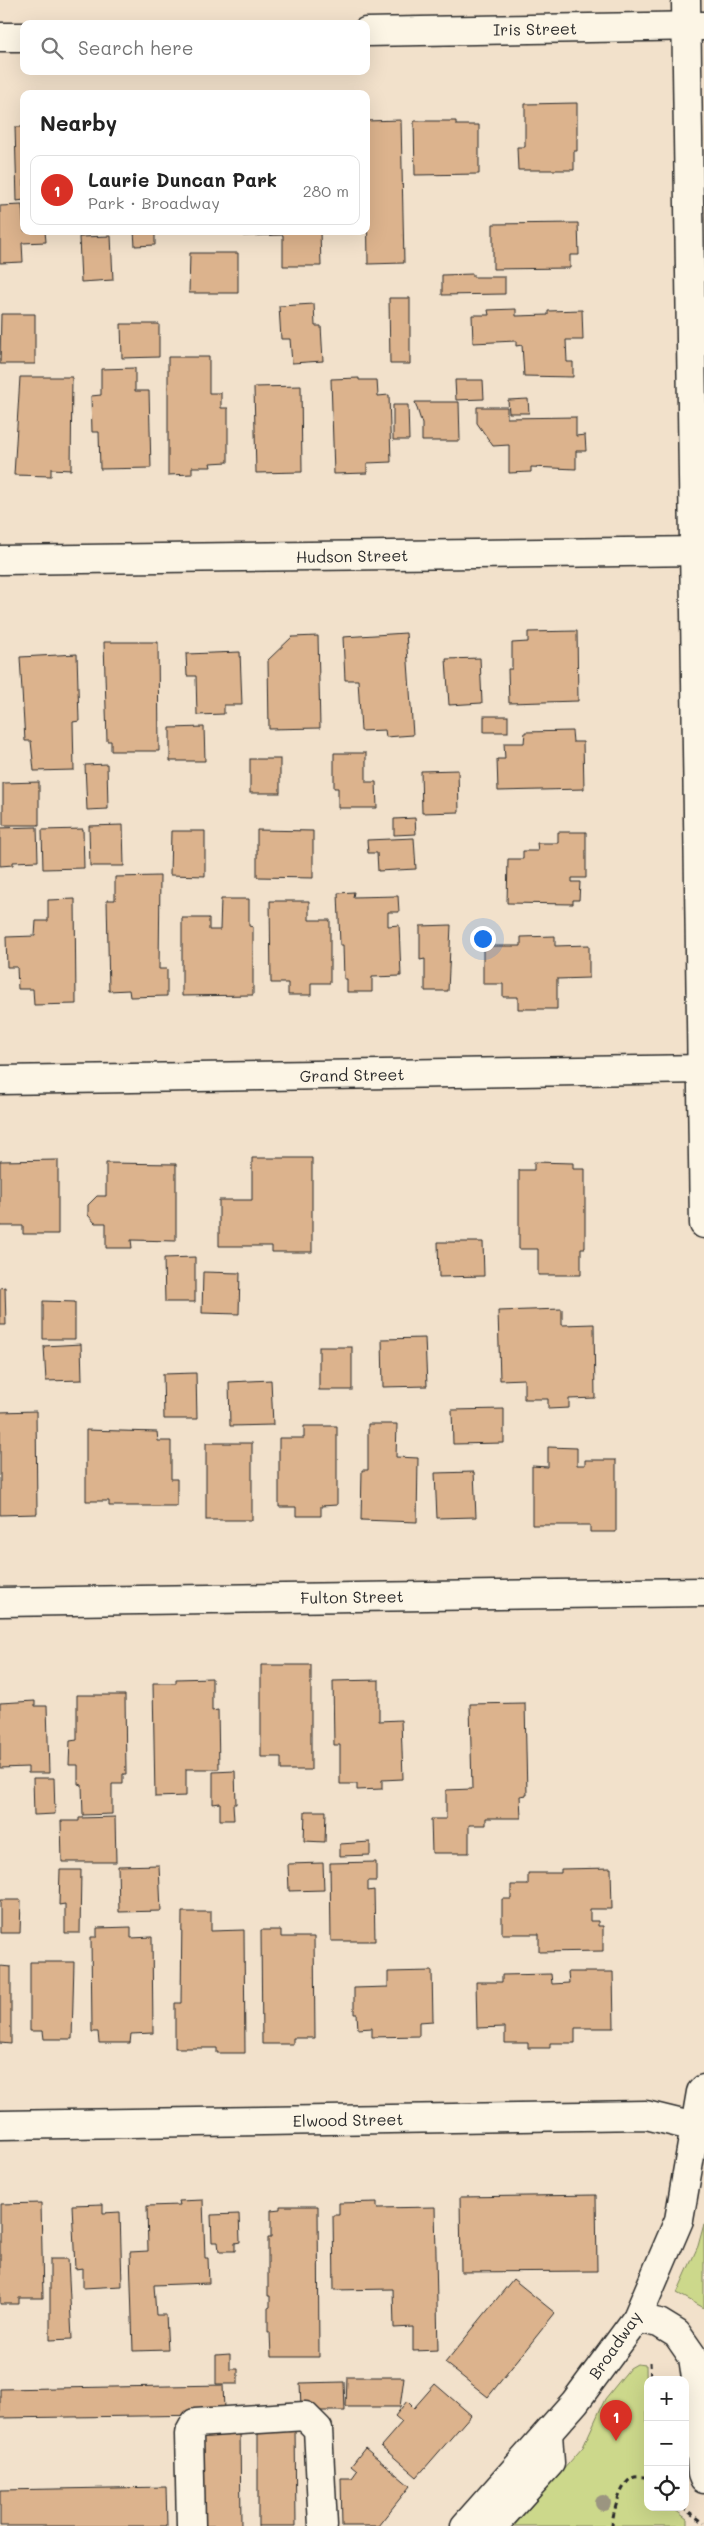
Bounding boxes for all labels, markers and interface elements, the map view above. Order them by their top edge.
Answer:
street label: Iris Street [493,17,577,40]
search box [20,20,370,75]
icon: search [38,34,66,62]
text: Search here [78,35,194,60]
text: Nearby [40,109,117,136]
text: Laurie Duncan Park [88,167,277,192]
text: 1 [53,180,61,201]
text: 280 m [303,180,349,201]
text: Park · Broadway [88,192,220,213]
street label: Hudson Street [296,544,408,567]
your location [470,926,496,952]
street label: Grand Street [299,1063,405,1086]
street label: Fulton Street [300,1585,404,1608]
street label: Elwood Street [292,2108,404,2131]
street label: Broadway [584,2307,646,2383]
map controls [644,2376,689,2511]
button: + [644,2376,689,2421]
pin: 1 [600,2400,632,2441]
button: − [644,2421,689,2466]
button: locate [644,2466,689,2511]

